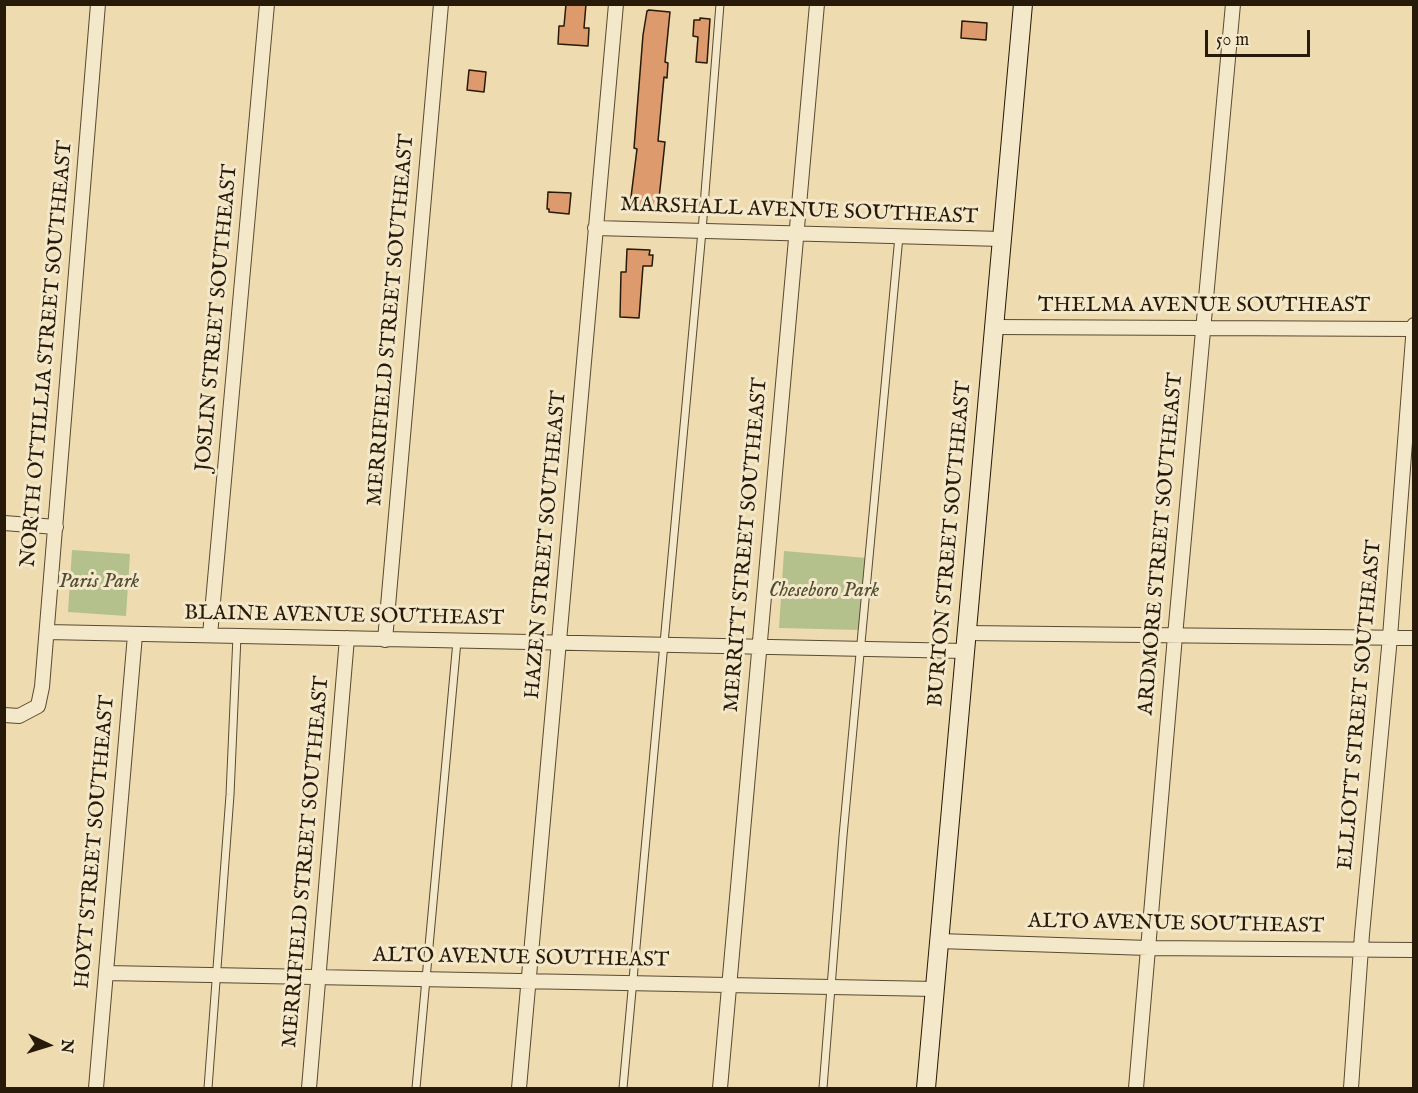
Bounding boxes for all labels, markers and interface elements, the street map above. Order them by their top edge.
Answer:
scale bar [1208,18,1313,56]
text: 50 m [1216,29,1249,52]
street label: MERRIFIELD STREET SOUTHEAST [363,133,421,507]
street label: NORTH OTTILLIA STREET SOUTHEAST [17,139,79,569]
street label: JOSLIN STREET SOUTHEAST [192,163,244,473]
street label: MARSHALL AVENUE SOUTHEAST [620,193,978,231]
street label: THELMA AVENUE SOUTHEAST [1038,294,1370,320]
street label: ARDMORE STREET SOUTHEAST [1134,372,1190,716]
street label: MERRITT STREET SOUTHEAST [720,377,774,713]
street label: BURTON STREET SOUTHEAST [924,380,978,708]
street label: HAZEN STREET SOUTHEAST [521,390,573,700]
street label: ELLIOTT STREET SOUTHEAST [1334,539,1388,871]
park label: Paris Park [59,570,139,596]
park label: Cheseboro Park [769,579,879,605]
street label: BLAINE AVENUE SOUTHEAST [184,602,504,632]
street label: MERRIFIELD STREET SOUTHEAST [278,675,336,1049]
street label: HOYT STREET SOUTHEAST [71,694,121,990]
street label: ALTO AVENUE SOUTHEAST [1028,910,1324,940]
street label: ALTO AVENUE SOUTHEAST [373,944,669,974]
north arrow [18,1015,78,1075]
text: N [55,1039,76,1054]

